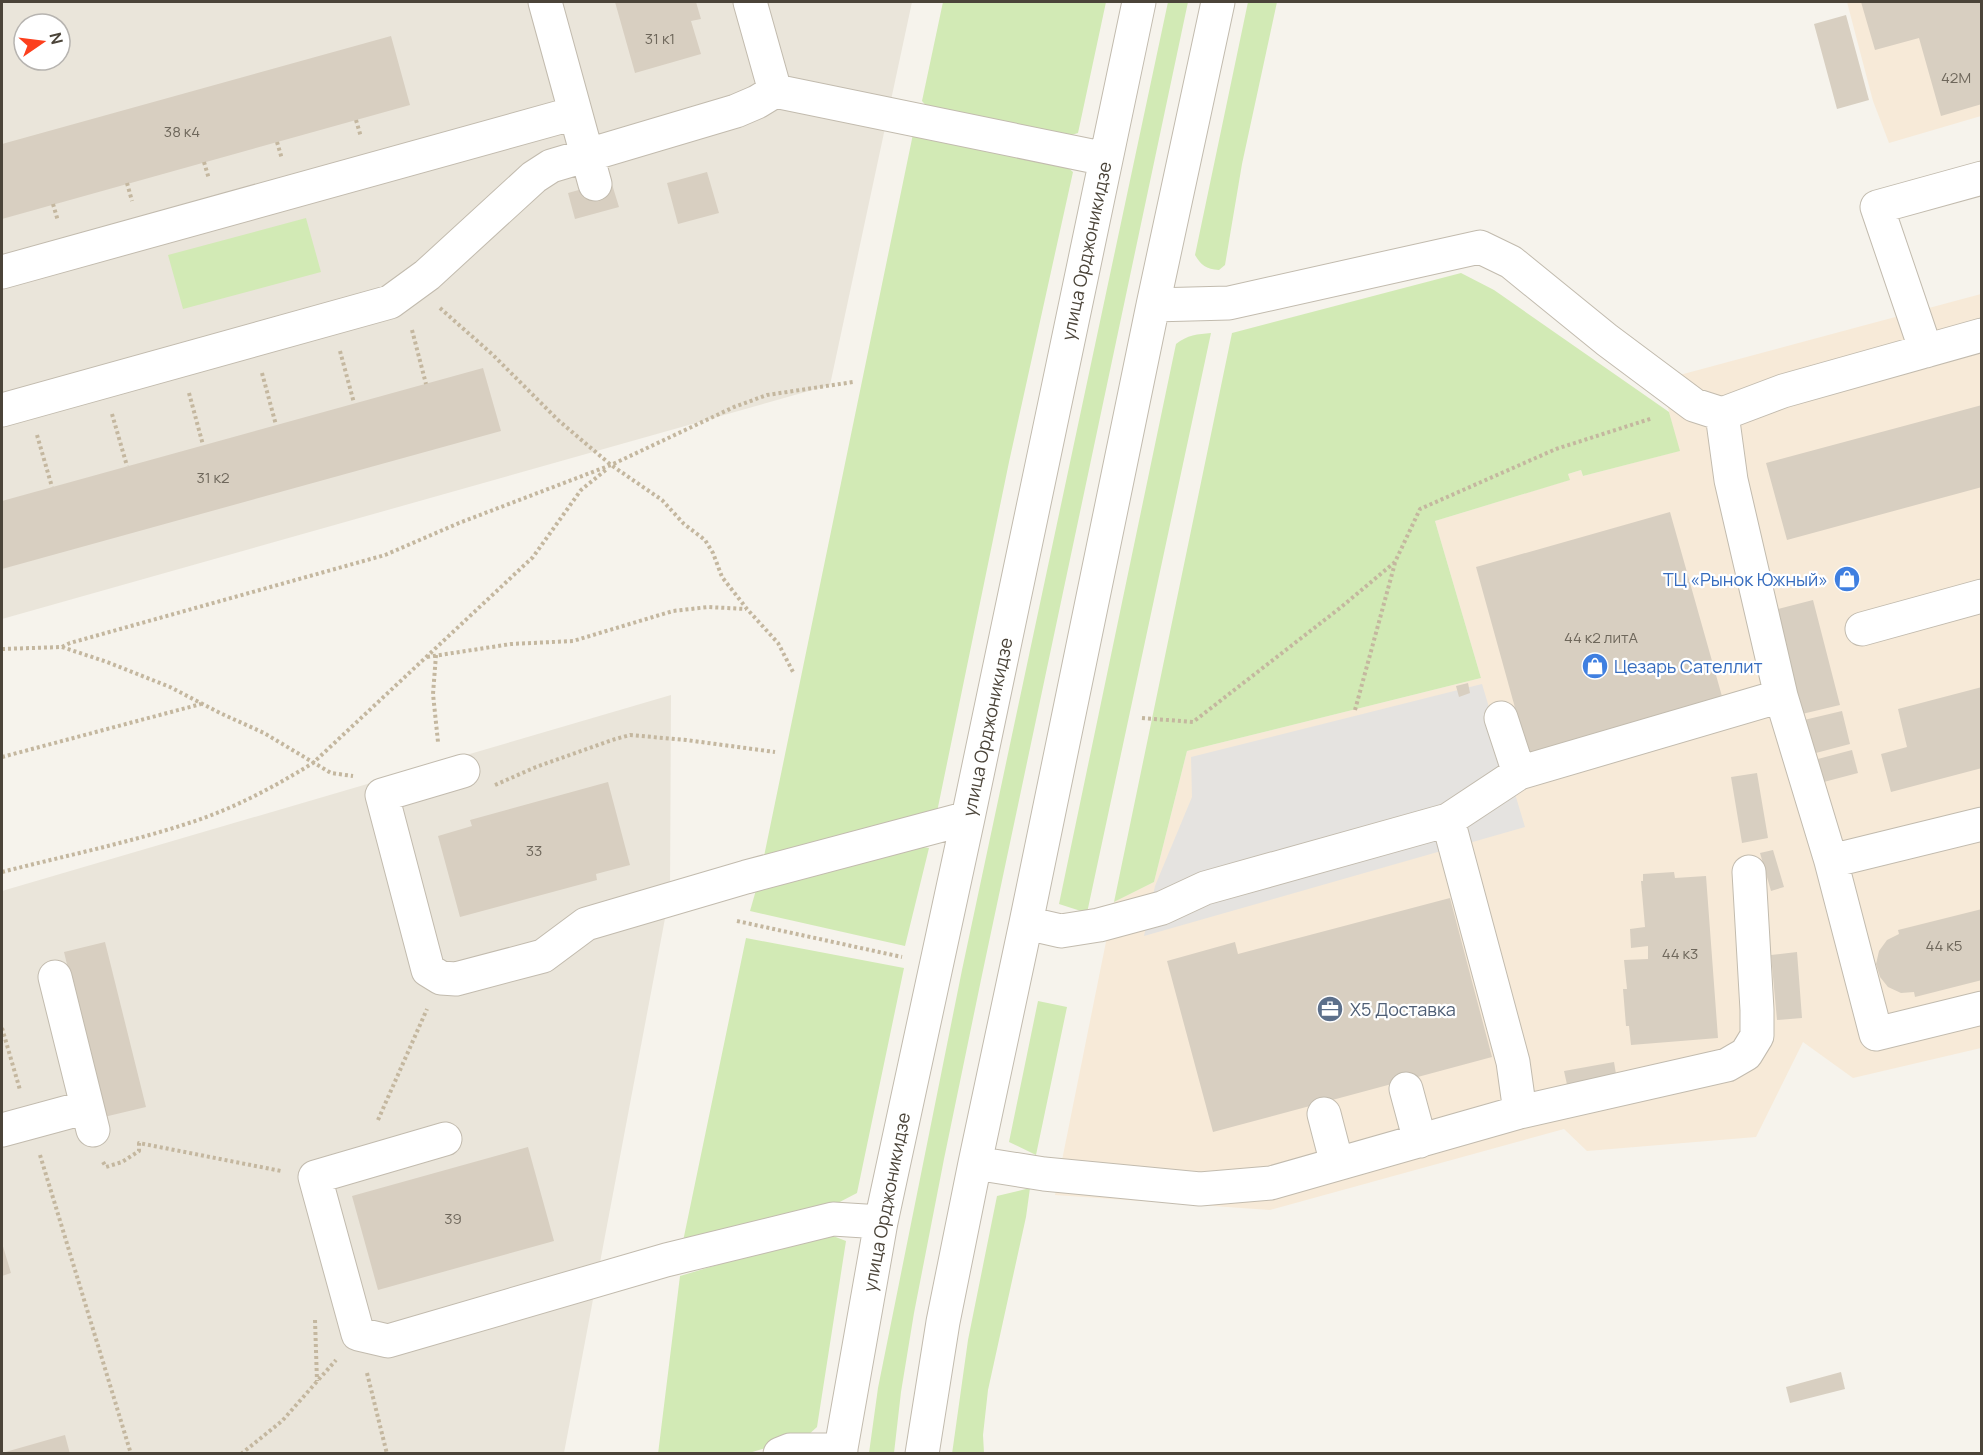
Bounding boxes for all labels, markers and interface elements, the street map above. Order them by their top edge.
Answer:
north arrow [12,12,72,72]
house number: 31 к1 [645,28,675,49]
text: N [44,30,69,47]
house number: 42М [1941,67,1971,88]
house number: 38 к4 [164,121,200,142]
street label: улица Орджоникидзе [1055,159,1117,343]
house number: 31 к2 [196,467,230,488]
shop icon: ТЦ «Рынок Южный» [1832,564,1862,594]
place label: ТЦ «Рынок Южный» [1663,567,1828,591]
house number: 44 к2 литА [1564,627,1639,648]
street label: улица Орджоникидзе [956,635,1018,819]
shop icon: Цезарь Сателлит [1580,651,1610,681]
place label: Цезарь Сателлит [1614,654,1763,678]
house number: 33 [526,840,542,861]
house number: 44 к5 [1926,935,1962,956]
house number: 44 к3 [1662,943,1698,964]
office icon: X5 Доставка [1315,994,1345,1024]
place label: X5 Доставка [1350,997,1456,1021]
street label: улица Орджоникидзе [857,1110,915,1294]
house number: 39 [444,1208,462,1229]

